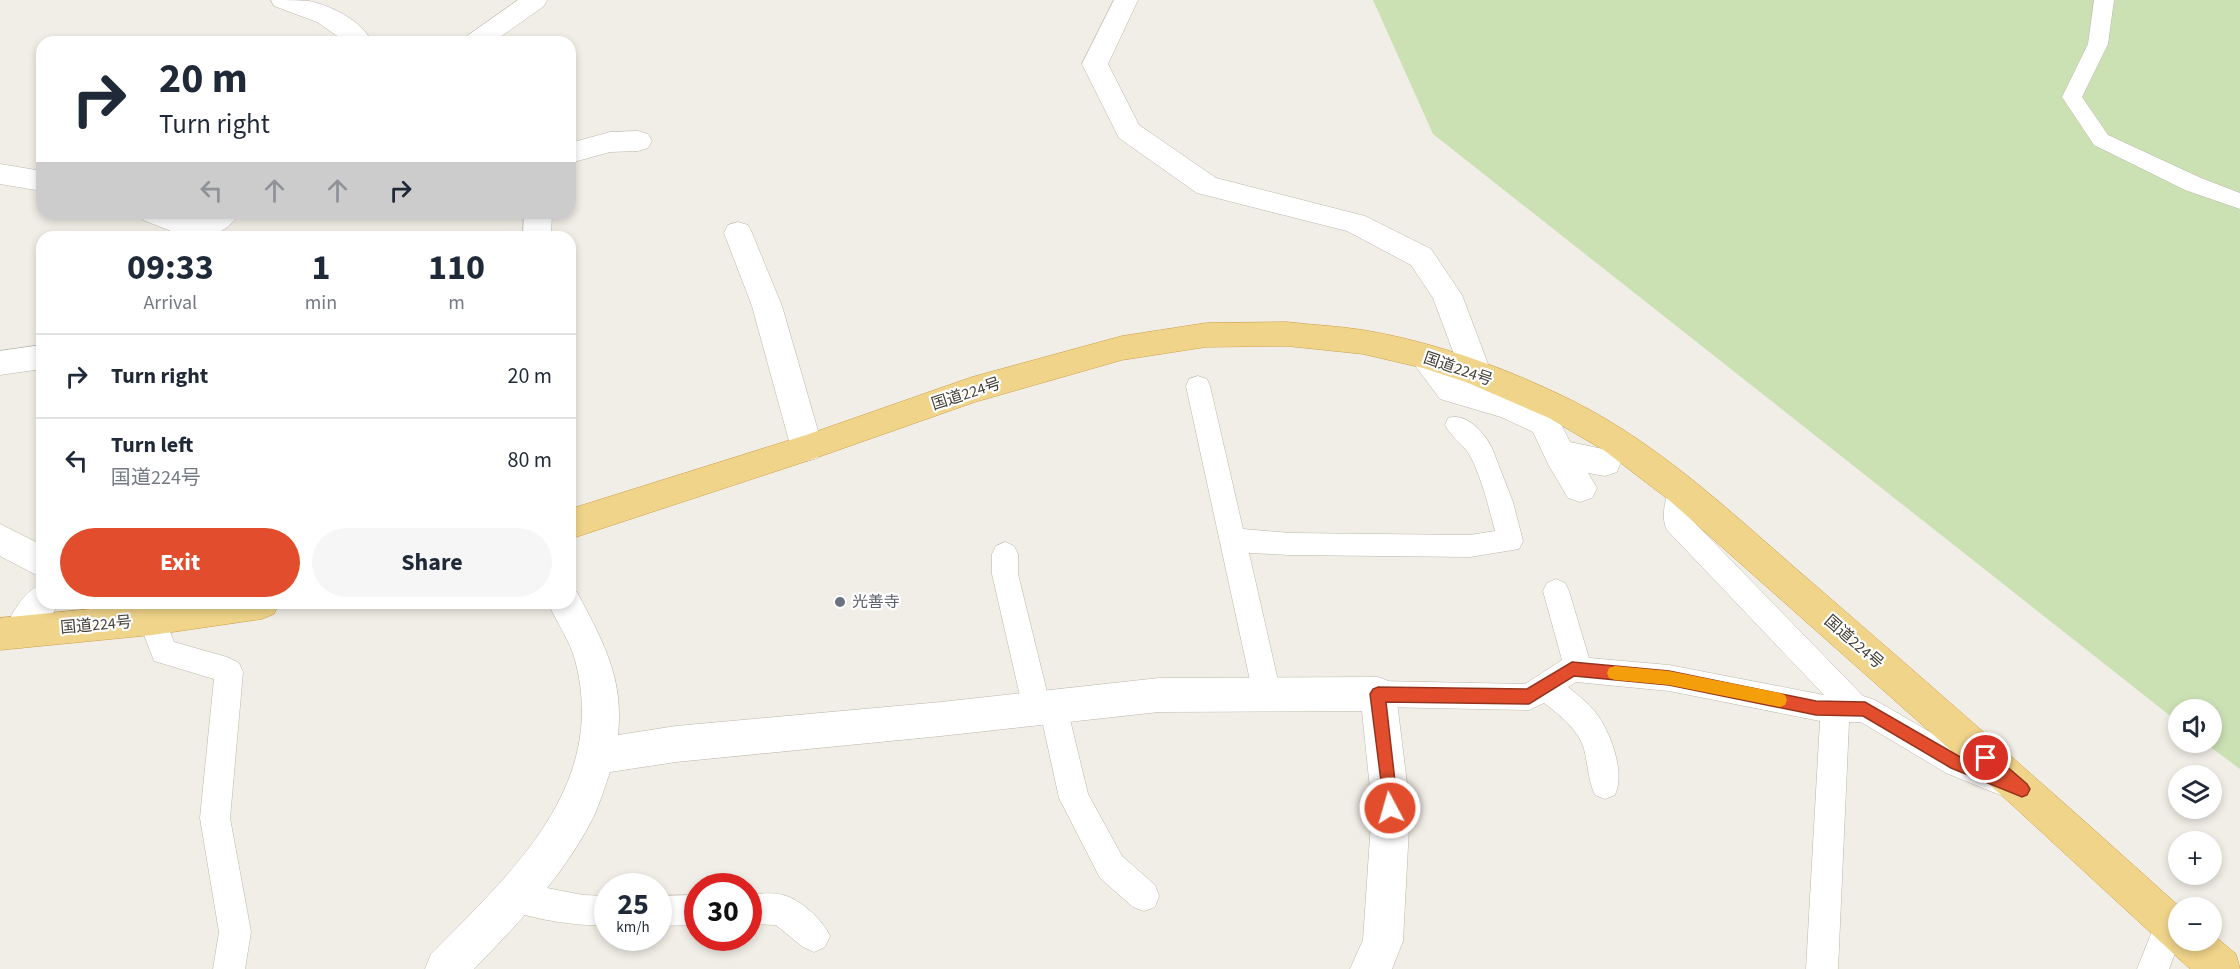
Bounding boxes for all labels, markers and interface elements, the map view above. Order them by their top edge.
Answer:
text: 20 m [159,49,248,109]
icon: right [60,60,138,138]
text: Turn right [159,105,270,144]
icon: left [195,174,228,207]
icon: ahead [258,174,291,207]
icon: ahead [321,174,354,207]
icon: right [384,174,417,207]
text: 09:33 [127,242,214,293]
text: 1 [311,242,330,293]
text: 110 [428,242,485,293]
text: Arrival [143,289,197,317]
text: min [305,289,337,317]
text: m [448,289,465,317]
street label: 国道224号 [1420,347,1496,391]
icon: right [60,360,93,393]
text: Turn right [111,360,208,392]
text: 20 m [507,360,552,392]
street label: 国道224号 [928,372,1004,416]
text: Turn left [111,429,193,461]
icon: left [60,444,93,477]
text: 80 m [507,444,552,476]
text: 国道224号 [111,464,201,492]
button: Exit [60,528,300,597]
button: Share [312,528,552,597]
place label: 光善寺 [852,591,900,613]
marker: 光善寺 [833,595,847,609]
street label: 国道224号 [1820,610,1888,674]
street label: 国道224号 [59,611,133,639]
map controls [2168,699,2222,951]
button: sound [2168,699,2222,753]
pin [1960,732,2011,783]
icon: arrive [1969,741,2002,774]
button: layers [2168,765,2222,819]
position arrow [1358,776,1422,840]
button: + [2168,831,2222,885]
speed limit sign: 30 [684,873,762,951]
text: 25 [617,883,649,926]
button: − [2168,897,2222,951]
text: km/h [616,917,650,938]

